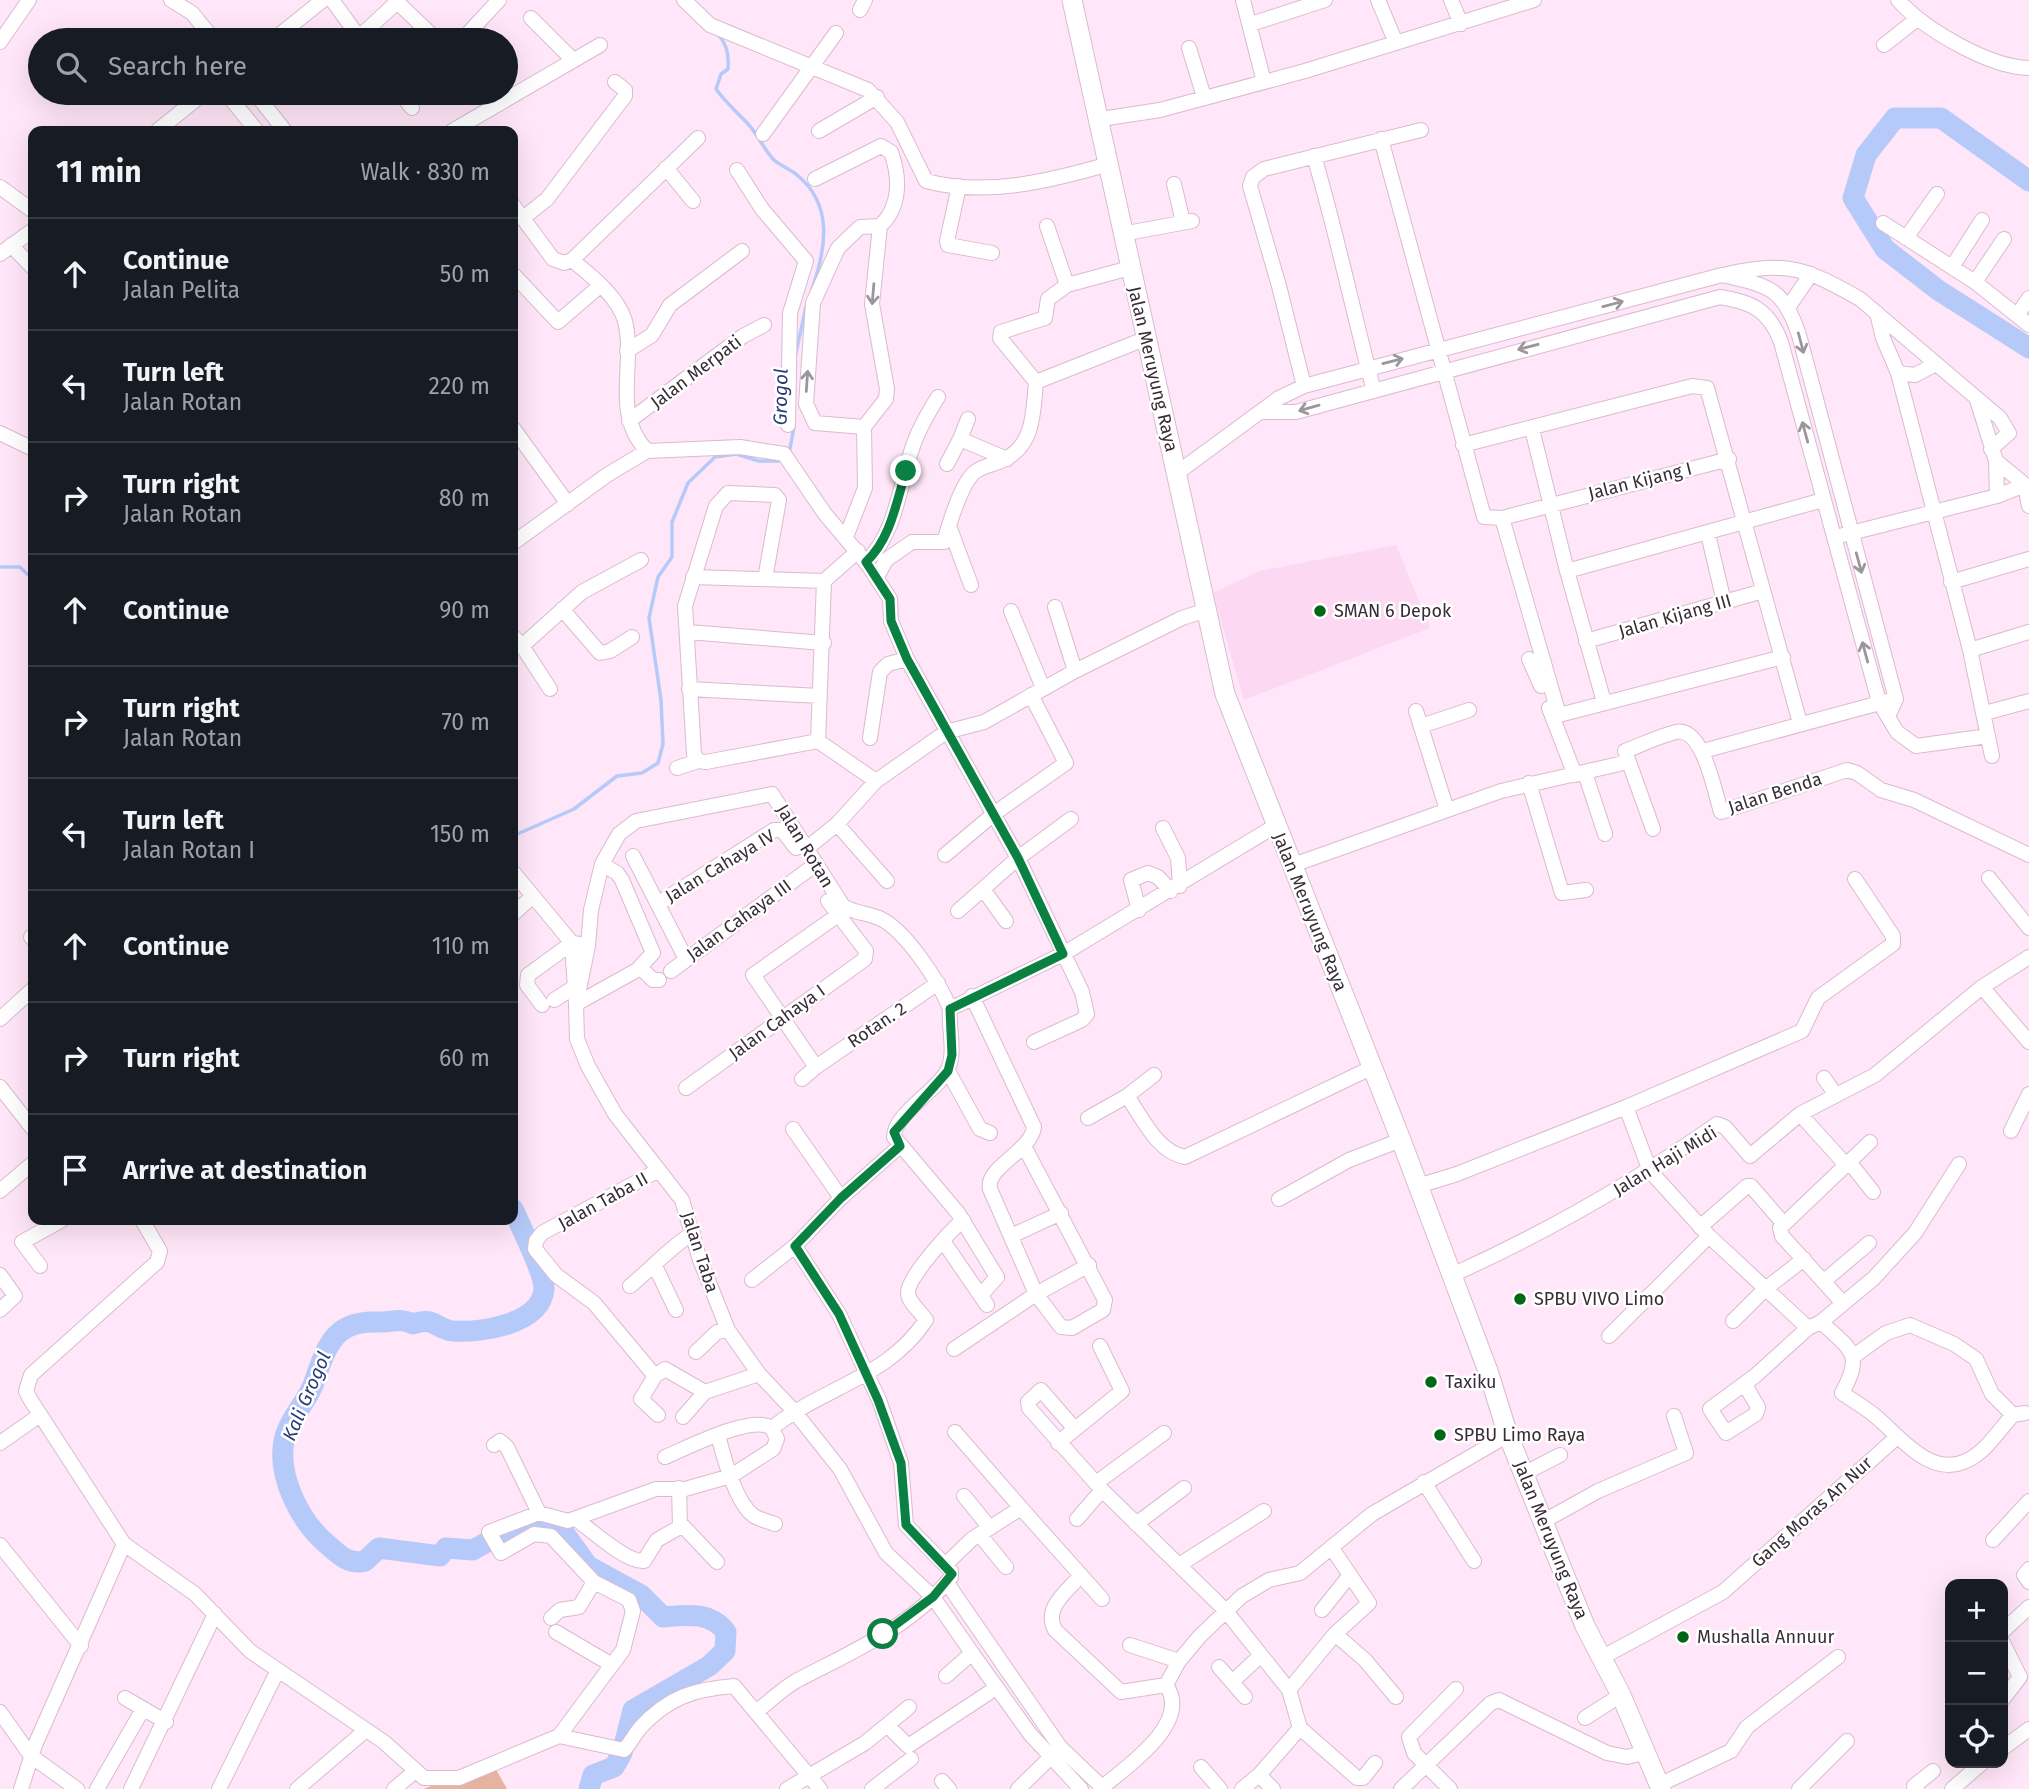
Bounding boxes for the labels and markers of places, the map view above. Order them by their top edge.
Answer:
place label: SMAN 6 Depok [1334,600,1452,622]
marker: SMAN 6 Depok [1312,603,1328,619]
place label: SPBU VIVO Limo [1534,1288,1664,1310]
marker: SPBU VIVO Limo [1512,1291,1528,1307]
place label: Taxiku [1445,1371,1497,1393]
marker: Taxiku [1423,1374,1439,1390]
place label: SPBU Limo Raya [1454,1424,1585,1446]
marker: SPBU Limo Raya [1432,1427,1448,1443]
place label: Mushalla Annuur [1697,1626,1834,1648]
marker: Mushalla Annuur [1675,1629,1691,1645]

